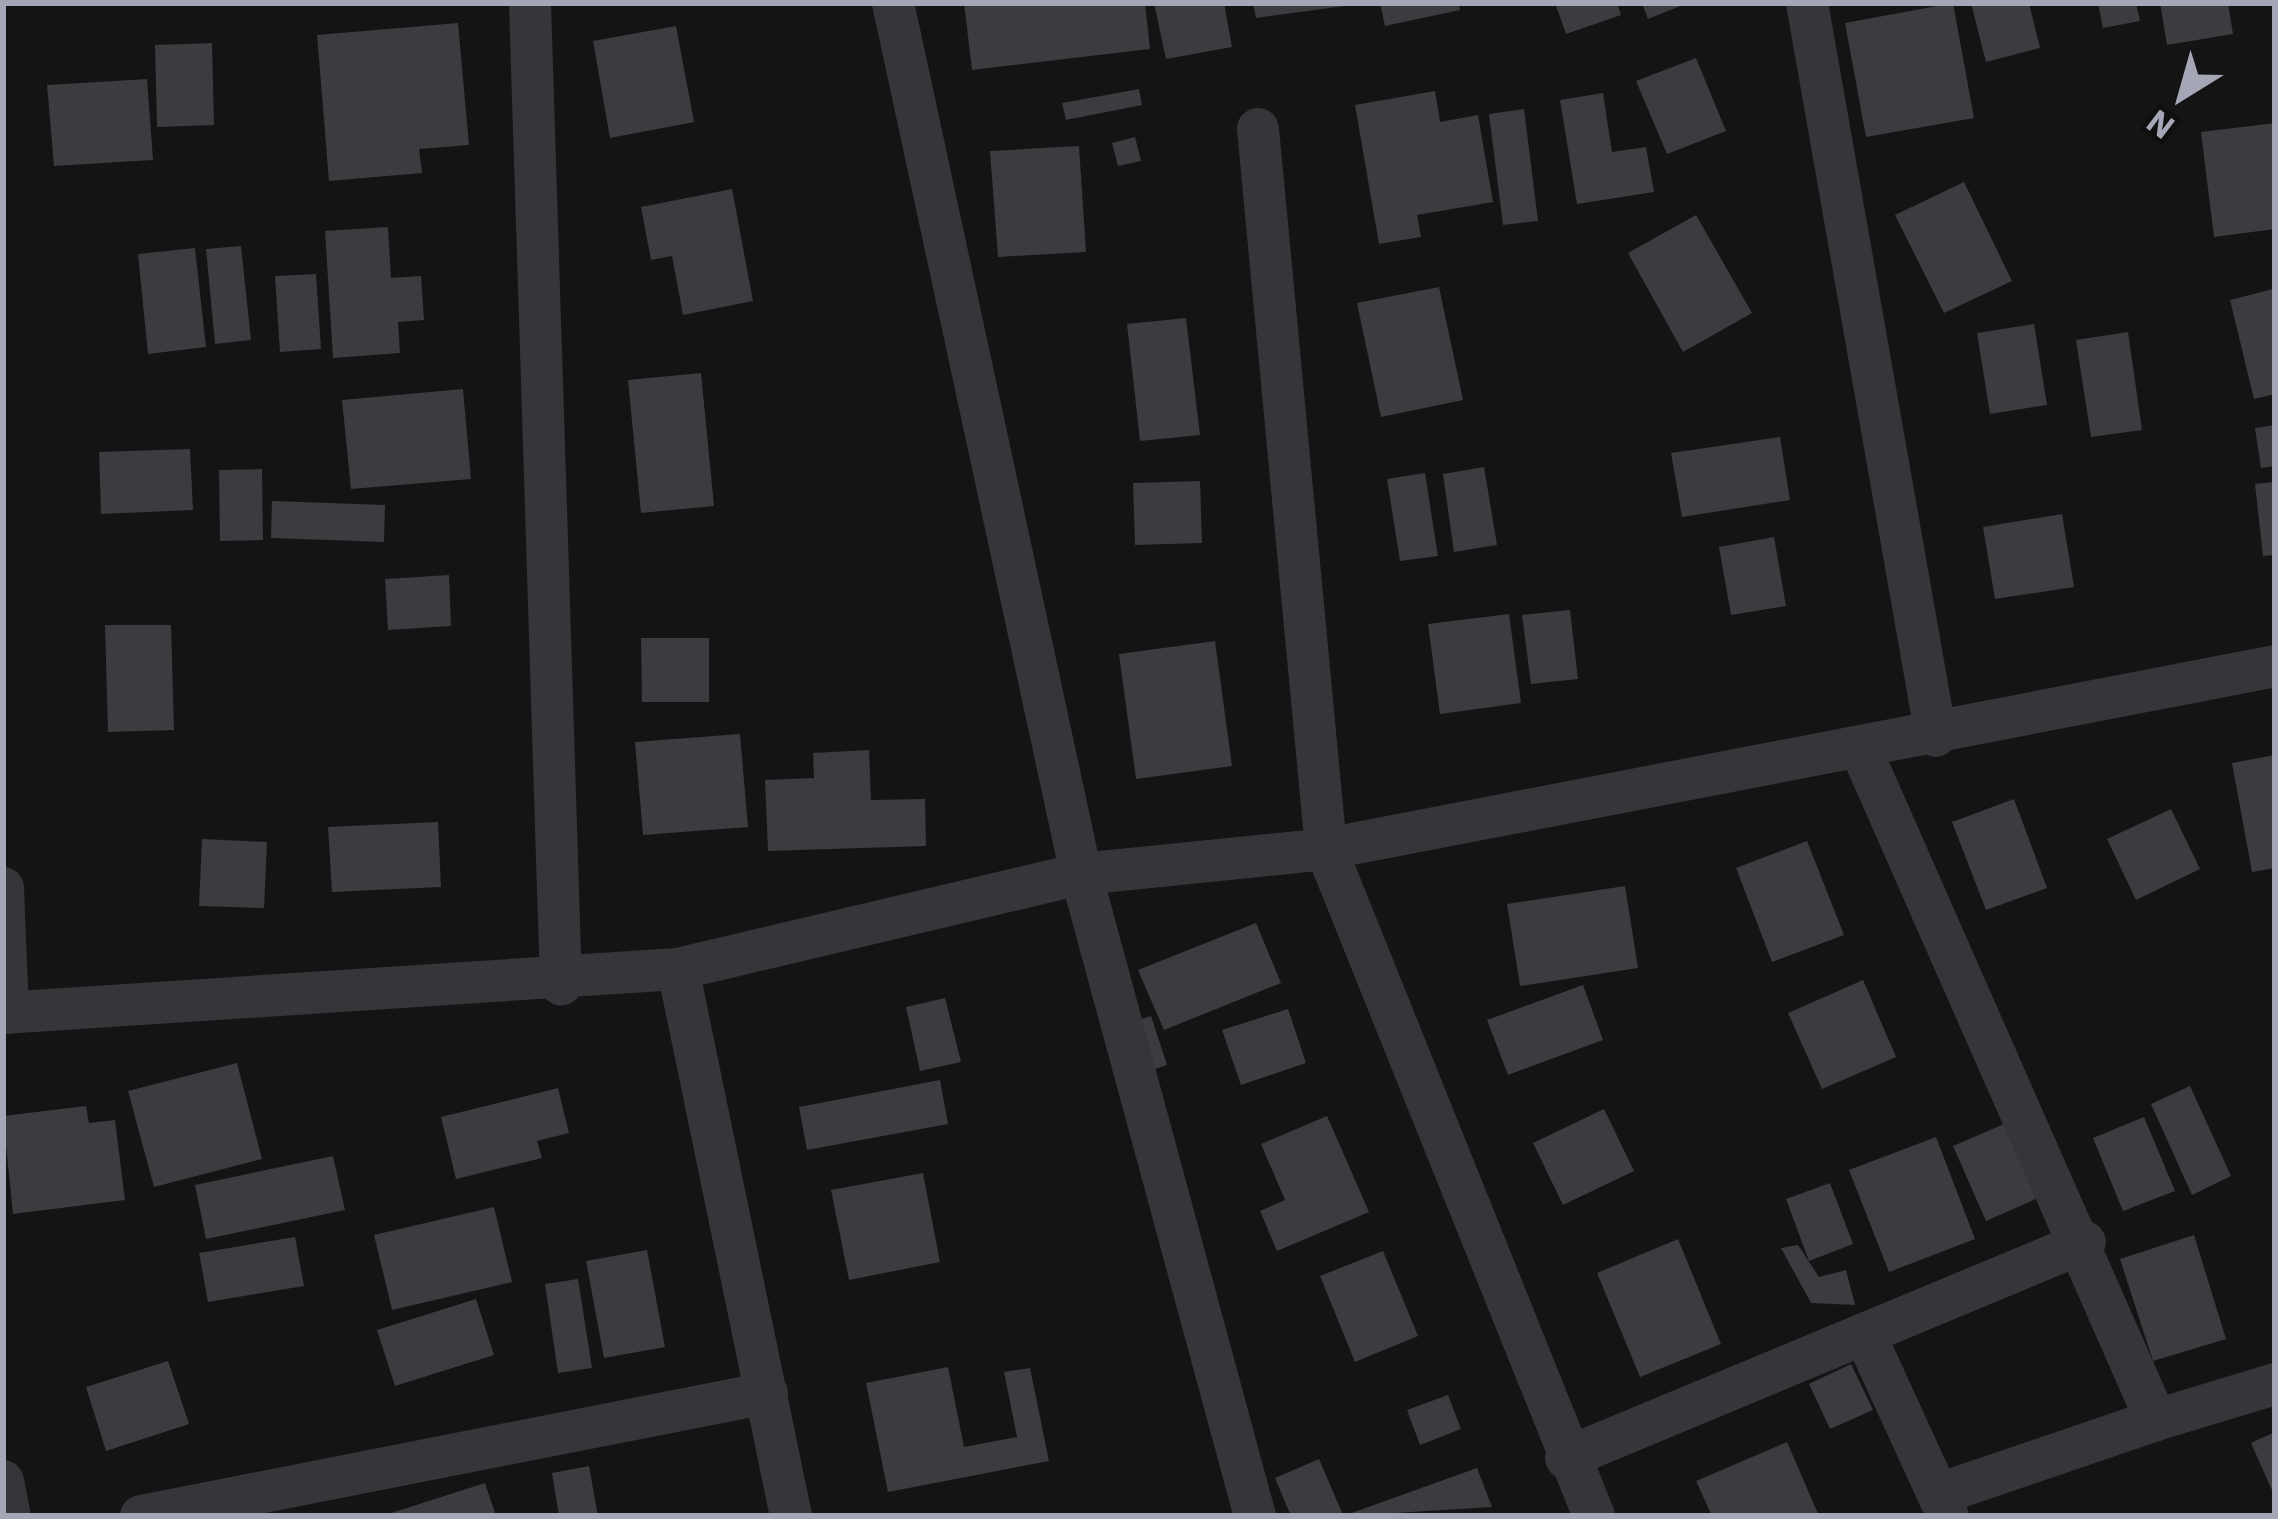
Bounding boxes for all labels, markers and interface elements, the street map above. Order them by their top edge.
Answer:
north arrow [2122,36,2242,156]
text: N [2138,101,2183,150]

